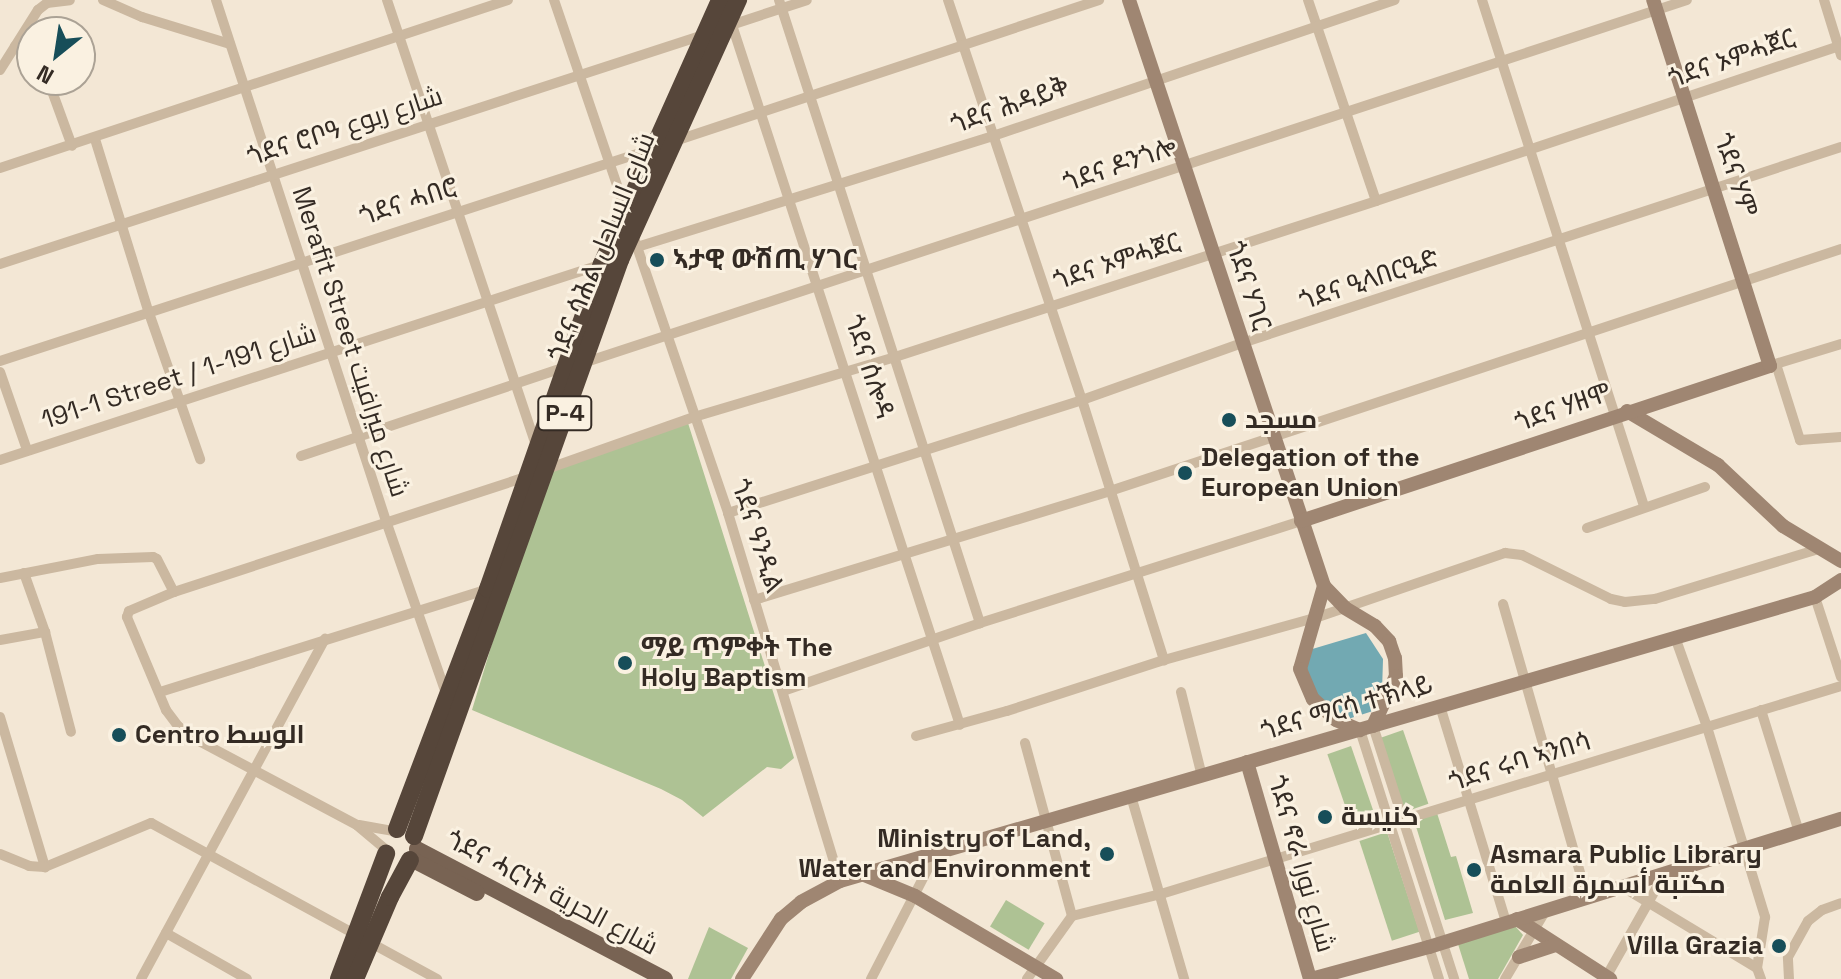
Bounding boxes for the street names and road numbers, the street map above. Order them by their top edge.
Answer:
street label: ጎደና ኦምሓጀር [1665,23,1799,95]
street label: ጎደና ሕዳይቅ [947,71,1073,141]
street label: ጎደና ሮቦዓ شارع ربوع [243,81,447,173]
street label: ጎደና ሳሕል شارع الساحل [542,128,662,366]
street label: ጎደና ሃም [1707,129,1763,221]
street label: ጎደና ዶንጎሎ [1059,131,1181,199]
street label: ጎደና ሓበሮ [356,171,462,233]
street label: Merafit Street شارع ميرافيت [285,183,415,501]
street label: ጎደና ኦምሓጀር [1049,227,1185,297]
street label: ጎደና ሃገር [1219,237,1277,335]
street label: ጎደና ዒላበርዒድ [1295,243,1443,317]
street label: ጎደና ሰሎዳ [838,311,900,423]
street label: 191-1 Street / شارع 191-1 [38,318,320,436]
street label: ጎደና ሃዘሞ [1511,377,1615,439]
road number: P-4 [537,393,593,433]
street label: ጎደና ዓንዲል [724,475,790,597]
street label: ጎደና ማርሳ ተኽላይ [1258,669,1436,747]
street label: ጎደና ሩባ ኣንበሳ [1445,726,1595,798]
street label: ጎደና ኖራ شارع نورا [1261,772,1341,956]
street label: ጎደና ሓርነት شارع الحرية [441,824,663,962]

